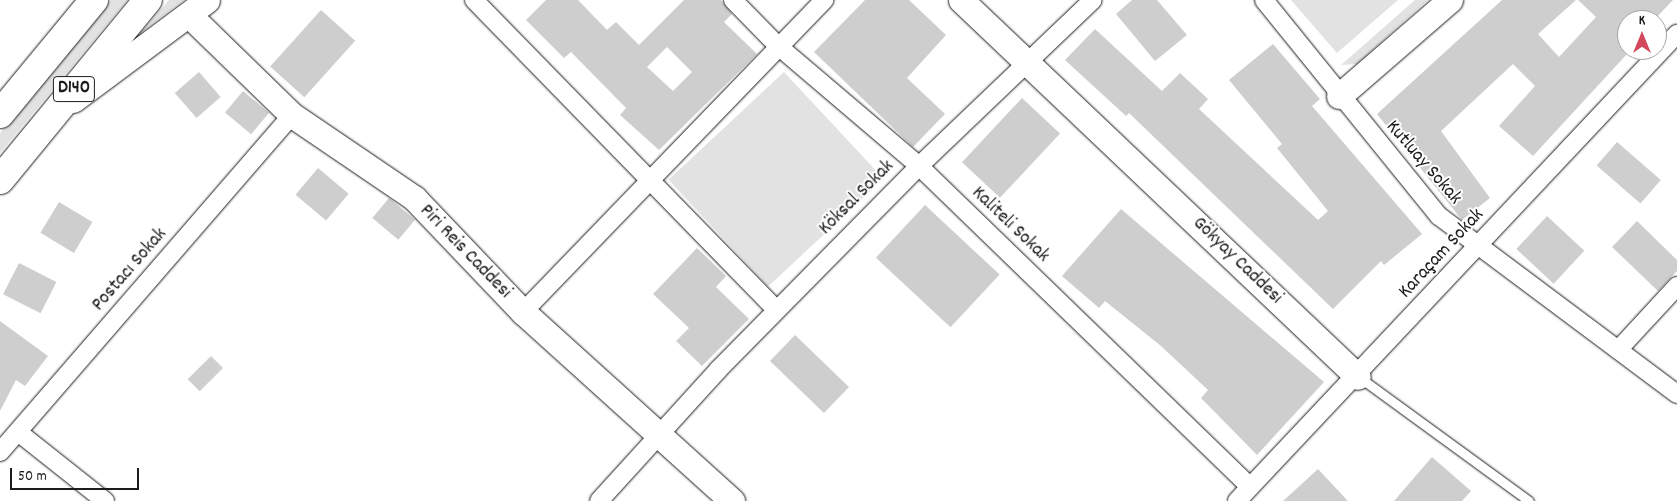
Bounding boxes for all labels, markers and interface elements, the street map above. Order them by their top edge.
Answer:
north arrow [1617,10,1667,60]
text: K [1639,11,1645,31]
road number: D140 [53,72,95,106]
street label: Kutluay Sokak [1380,116,1466,210]
street label: Köksal Sokak [814,155,900,241]
street label: Kaliteli Sokak [966,182,1054,268]
street label: Piri Reis Caddesi [414,200,516,304]
street label: Karaçam Sokak [1394,204,1490,304]
street label: Gökyay Caddesi [1187,212,1287,310]
street label: Postacı Sokak [87,223,173,317]
scale bar [12,458,141,490]
text: 50 m [18,466,47,488]

